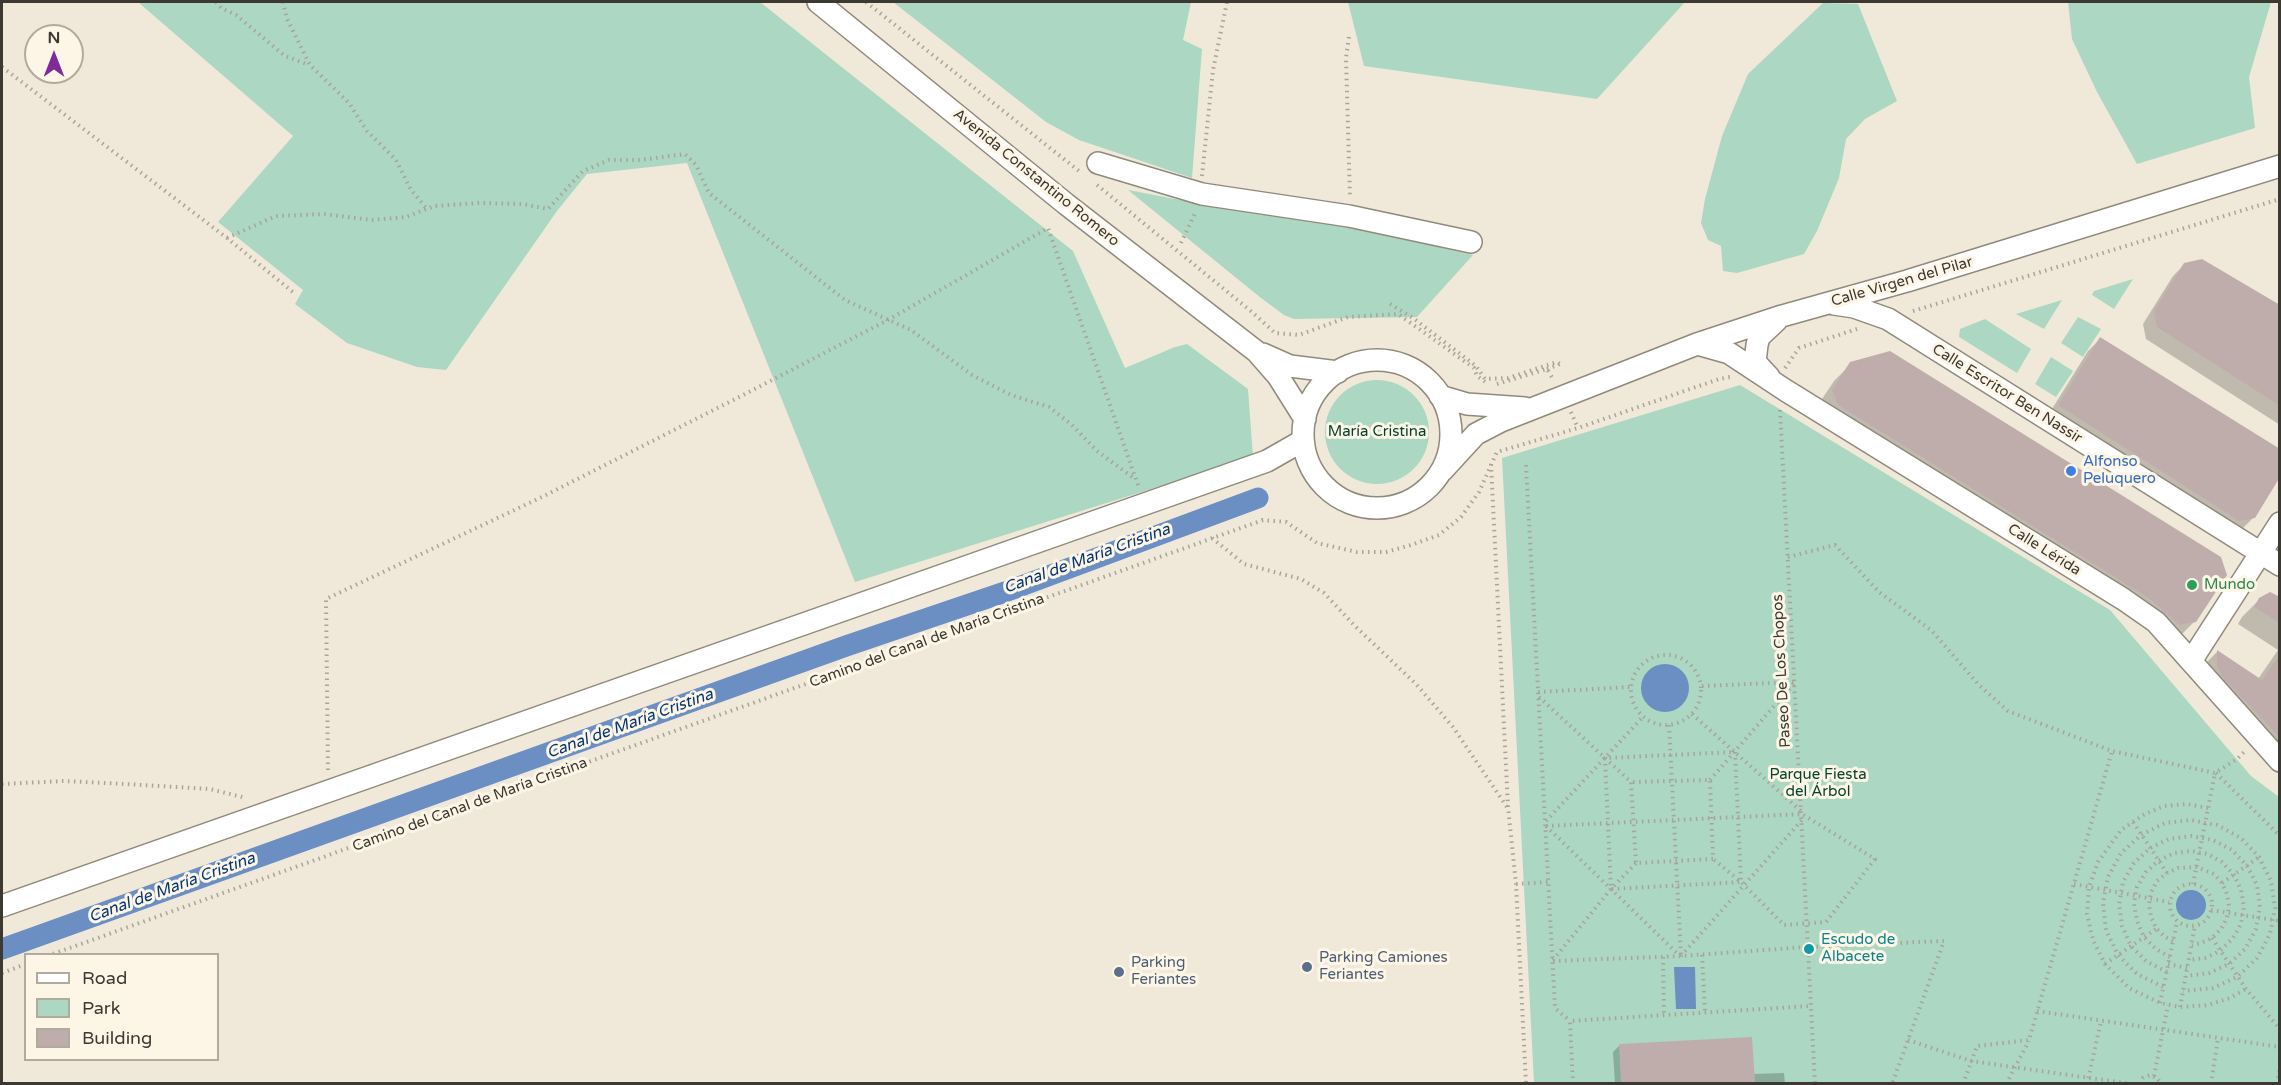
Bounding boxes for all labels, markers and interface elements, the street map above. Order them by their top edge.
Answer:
north arrow [24,24,84,84]
text: N [48,28,60,48]
street label: Avenida Constantino Romero [949,105,1123,251]
street label: Calle Virgen del Pilar [1829,253,1975,311]
street label: Calle Escritor Ben Nassir [1929,340,2085,448]
park label: María Cristina [1328,423,1426,441]
place label: Alfonso Peluquero [2083,453,2156,488]
marker: Alfonso Peluquero [2064,464,2078,478]
water label: Canal de María Cristina [1001,520,1173,598]
street label: Calle Lérida [2004,520,2084,580]
place label: Mundo [2204,576,2255,594]
marker: Mundo [2185,578,2199,592]
street label: Camino del Canal de María Cristina [807,590,1047,692]
street label: Paseo De Los Chopos [1769,594,1795,748]
water label: Canal de María Cristina [544,685,716,763]
street label: Camino del Canal de María Cristina [350,754,590,856]
park label: Parque Fiesta del Árbol [1769,766,1867,801]
water label: Canal de María Cristina [86,849,258,927]
place label: Escudo de Albacete [1821,931,1895,966]
marker: Escudo de Albacete [1802,942,1816,956]
place label: Parking Camiones Feriantes [1319,949,1448,984]
legend [24,953,219,1061]
place label: Parking Feriantes [1131,954,1196,989]
marker: Parking Camiones Feriantes [1300,960,1314,974]
marker: Parking Feriantes [1112,965,1126,979]
text: Road [82,967,127,989]
text: Park [82,997,120,1019]
text: Building [82,1027,152,1049]

